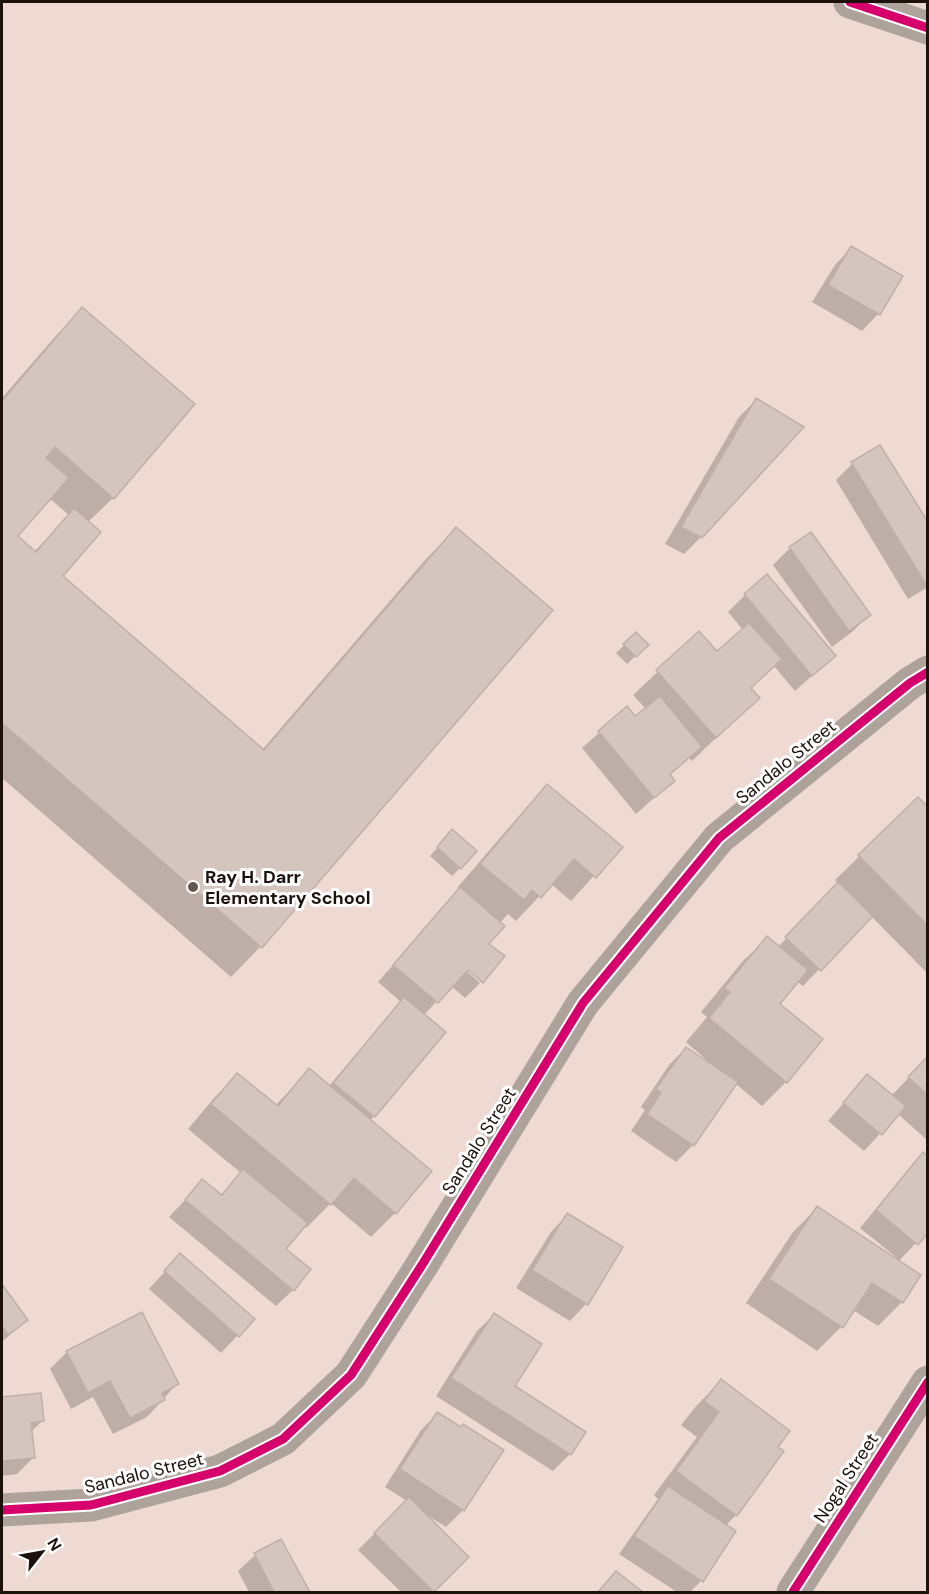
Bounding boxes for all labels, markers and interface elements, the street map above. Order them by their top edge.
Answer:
street label: Sandalo Street [731,714,841,810]
place label: Ray H. Darr Elementary School [205,865,371,910]
marker: Ray H. Darr Elementary School [186,880,200,894]
street label: Sandalo Street [436,1083,522,1199]
street label: Nogal Street [808,1429,884,1527]
street label: Sandalo Street [82,1447,206,1499]
north arrow [12,1522,72,1582]
text: N [42,1534,66,1555]

